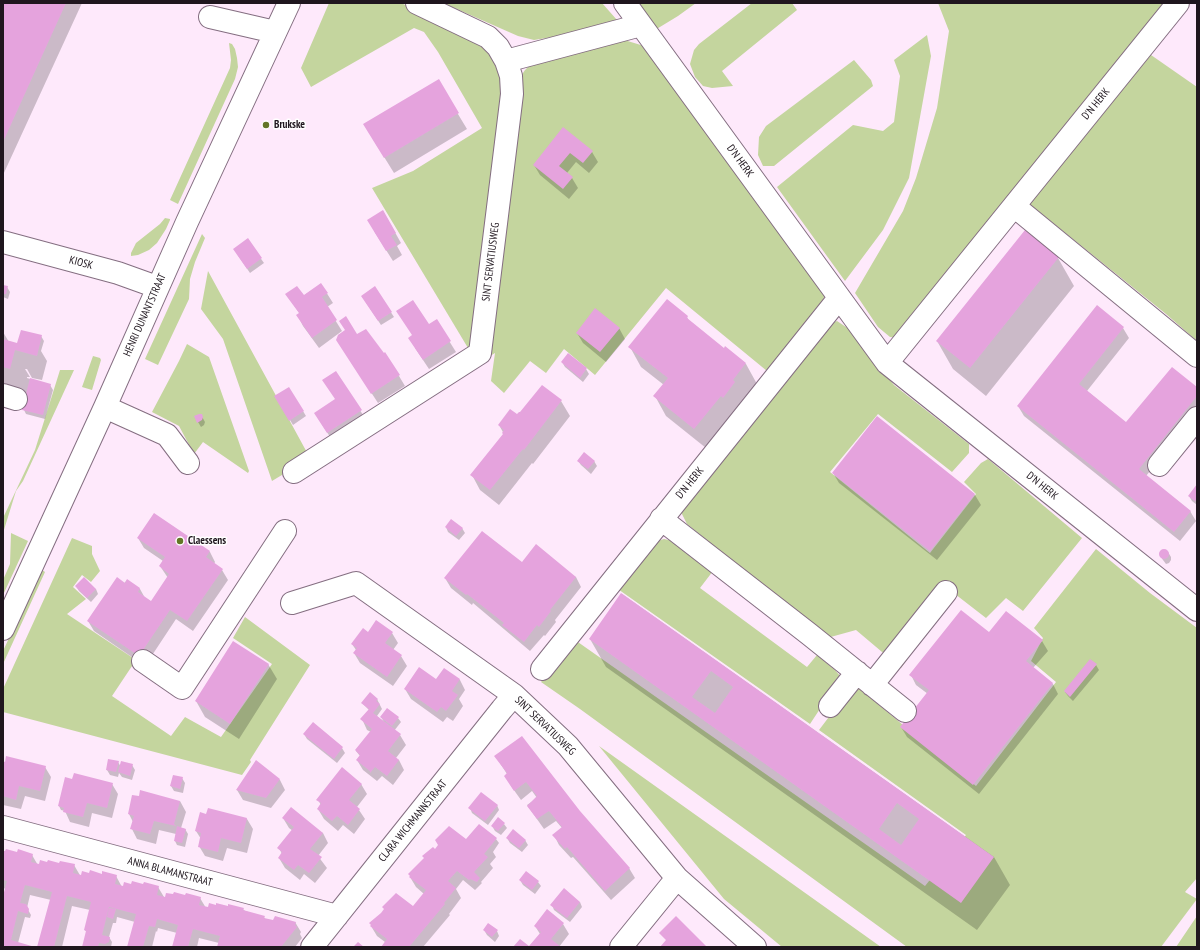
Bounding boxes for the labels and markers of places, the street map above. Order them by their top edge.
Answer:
place label: Brukske [274,118,305,132]
marker: Brukske [261,120,271,130]
place label: Claessens [188,534,226,548]
marker: Claessens [175,536,185,546]

